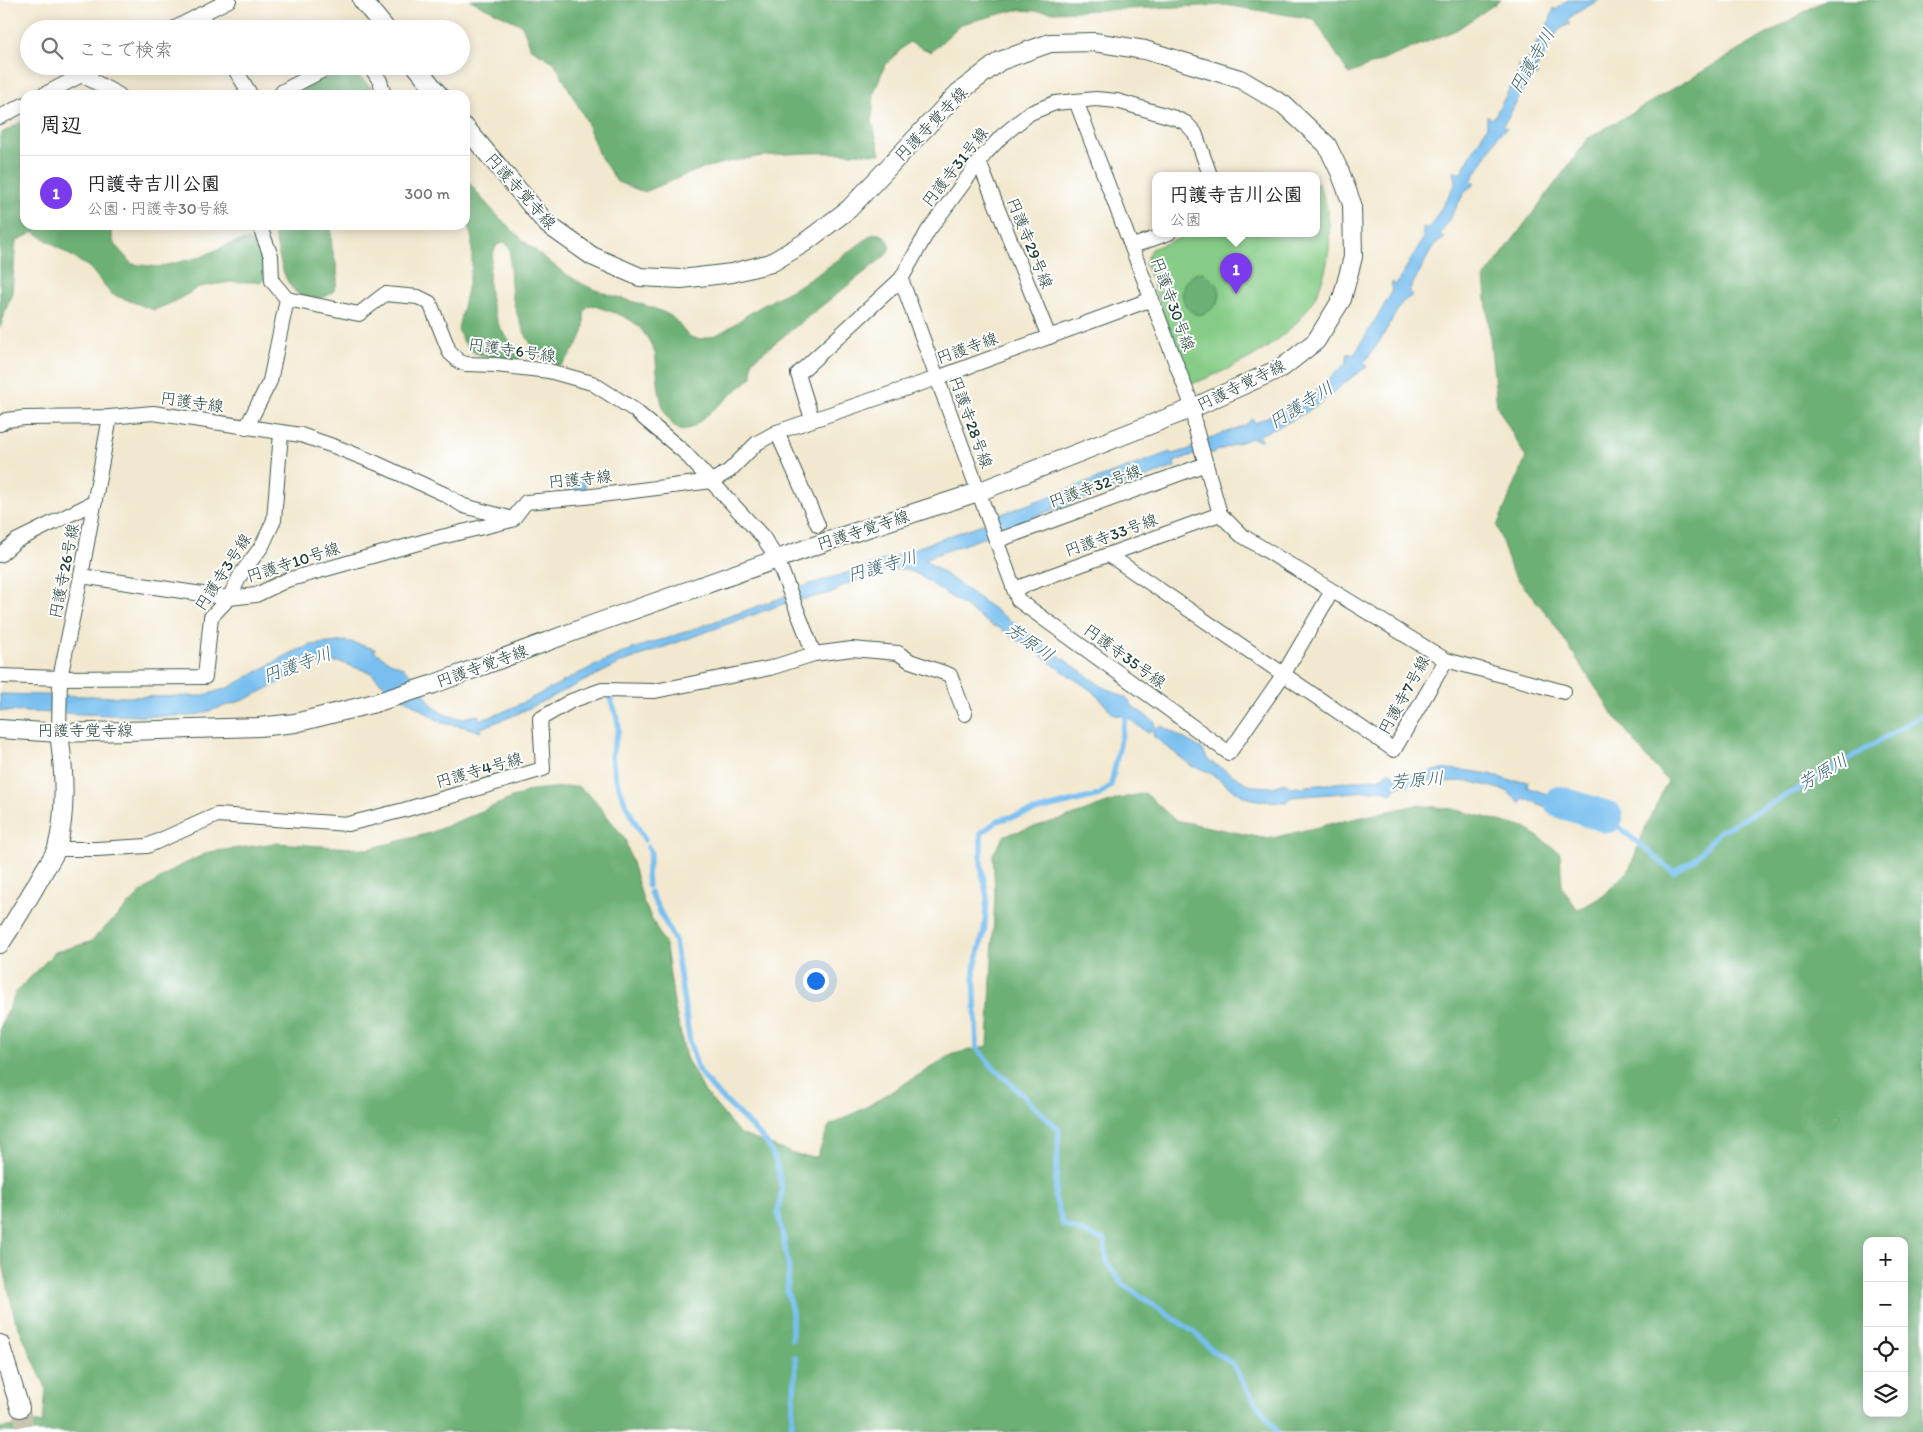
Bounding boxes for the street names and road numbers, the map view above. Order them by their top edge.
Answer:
street label: 円護寺覚寺線 [891,83,971,165]
street label: 円護寺31号線 [918,123,992,211]
street label: 円護寺覚寺線 [482,149,560,233]
street label: 円護寺29号線 [1003,195,1057,291]
street label: 円護寺30号線 [1147,254,1199,354]
street label: 円護寺線 [934,328,1000,368]
street label: 円護寺6号線 [467,334,557,366]
street label: 円護寺覚寺線 [1194,355,1288,415]
street label: 円護寺28号線 [945,373,997,471]
street label: 円護寺線 [159,388,225,416]
street label: 円護寺32号線 [1046,460,1144,512]
street label: 円護寺線 [547,466,613,492]
street label: 円護寺覚寺線 [814,506,912,554]
street label: 円護寺33号線 [1062,509,1160,561]
street label: 円護寺26号線 [45,522,83,620]
street label: 円護寺3号線 [191,530,255,614]
street label: 円護寺10号線 [244,538,342,586]
street label: 円護寺35号線 [1080,620,1170,692]
street label: 円護寺覚寺線 [434,641,530,691]
street label: 円護寺7号線 [1374,652,1434,738]
street label: 円護寺覚寺線 [37,721,133,740]
street label: 円護寺4号線 [433,749,525,791]

